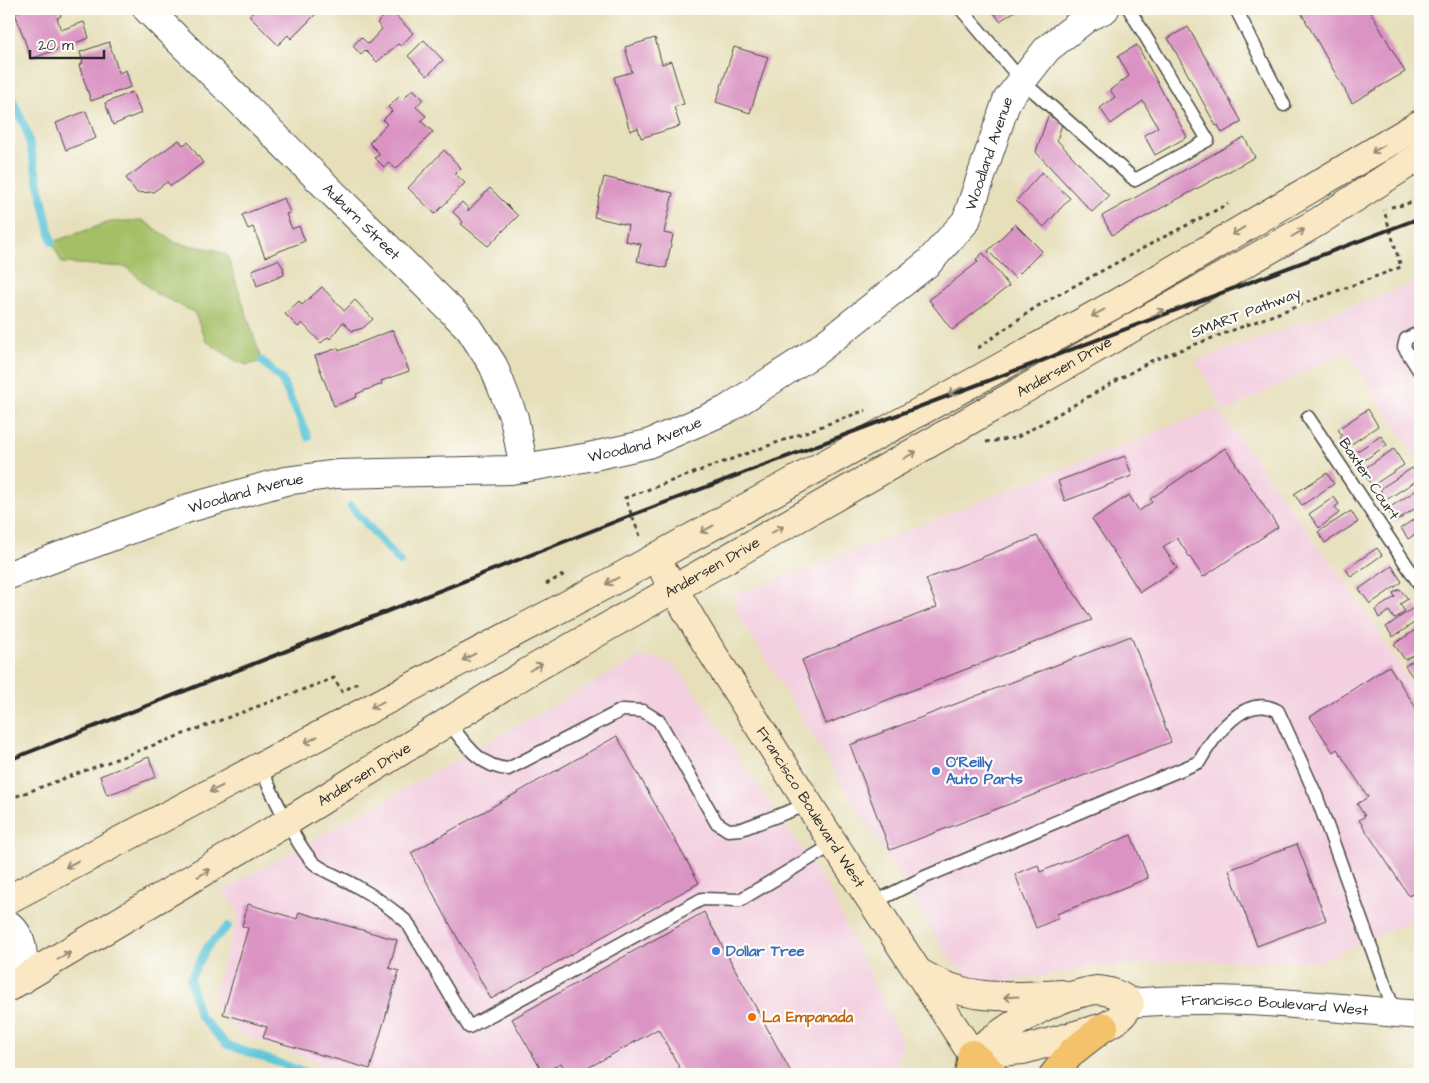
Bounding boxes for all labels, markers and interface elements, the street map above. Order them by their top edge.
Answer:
scale bar [30,28,104,60]
text: 20 m [38,35,74,56]
street label: Woodland Avenue [960,94,1018,213]
one-way arrow [1372,144,1386,154]
street label: Auburn Street [318,178,405,265]
one-way arrow [1232,227,1246,237]
one-way arrow [1291,227,1305,237]
street label: SMART Pathway [1188,282,1304,345]
one-way arrow [1150,308,1164,318]
one-way arrow [1091,309,1106,318]
street label: Andersen Drive [1012,331,1115,402]
one-way arrow [948,386,963,396]
street label: Woodland Avenue [586,411,705,467]
street label: Baxter Court [1334,434,1404,524]
one-way arrow [903,450,918,460]
street label: Woodland Avenue [186,468,305,518]
one-way arrow [700,525,715,534]
one-way arrow [769,525,783,535]
street label: Andersen Drive [661,532,764,603]
one-way arrow [605,576,620,586]
one-way arrow [461,652,476,662]
one-way arrow [529,662,544,672]
one-way arrow [370,700,385,710]
street label: Francisco Boulevard West [751,723,870,892]
one-way arrow [304,736,319,745]
street label: Andersen Drive [313,737,415,811]
place label: O'Reilly Auto Parts [946,752,1023,790]
marker: O'Reilly Auto Parts [930,765,942,777]
one-way arrow [209,785,224,794]
one-way arrow [65,860,80,869]
one-way arrow [196,867,210,877]
place label: Dollar Tree [726,941,805,962]
marker: Dollar Tree [710,945,722,957]
one-way arrow [57,951,71,961]
street label: Francisco Boulevard West [1181,989,1369,1021]
one-way arrow [1004,992,1020,1002]
place label: La Empanada [762,1007,853,1028]
marker: La Empanada [746,1011,758,1023]

